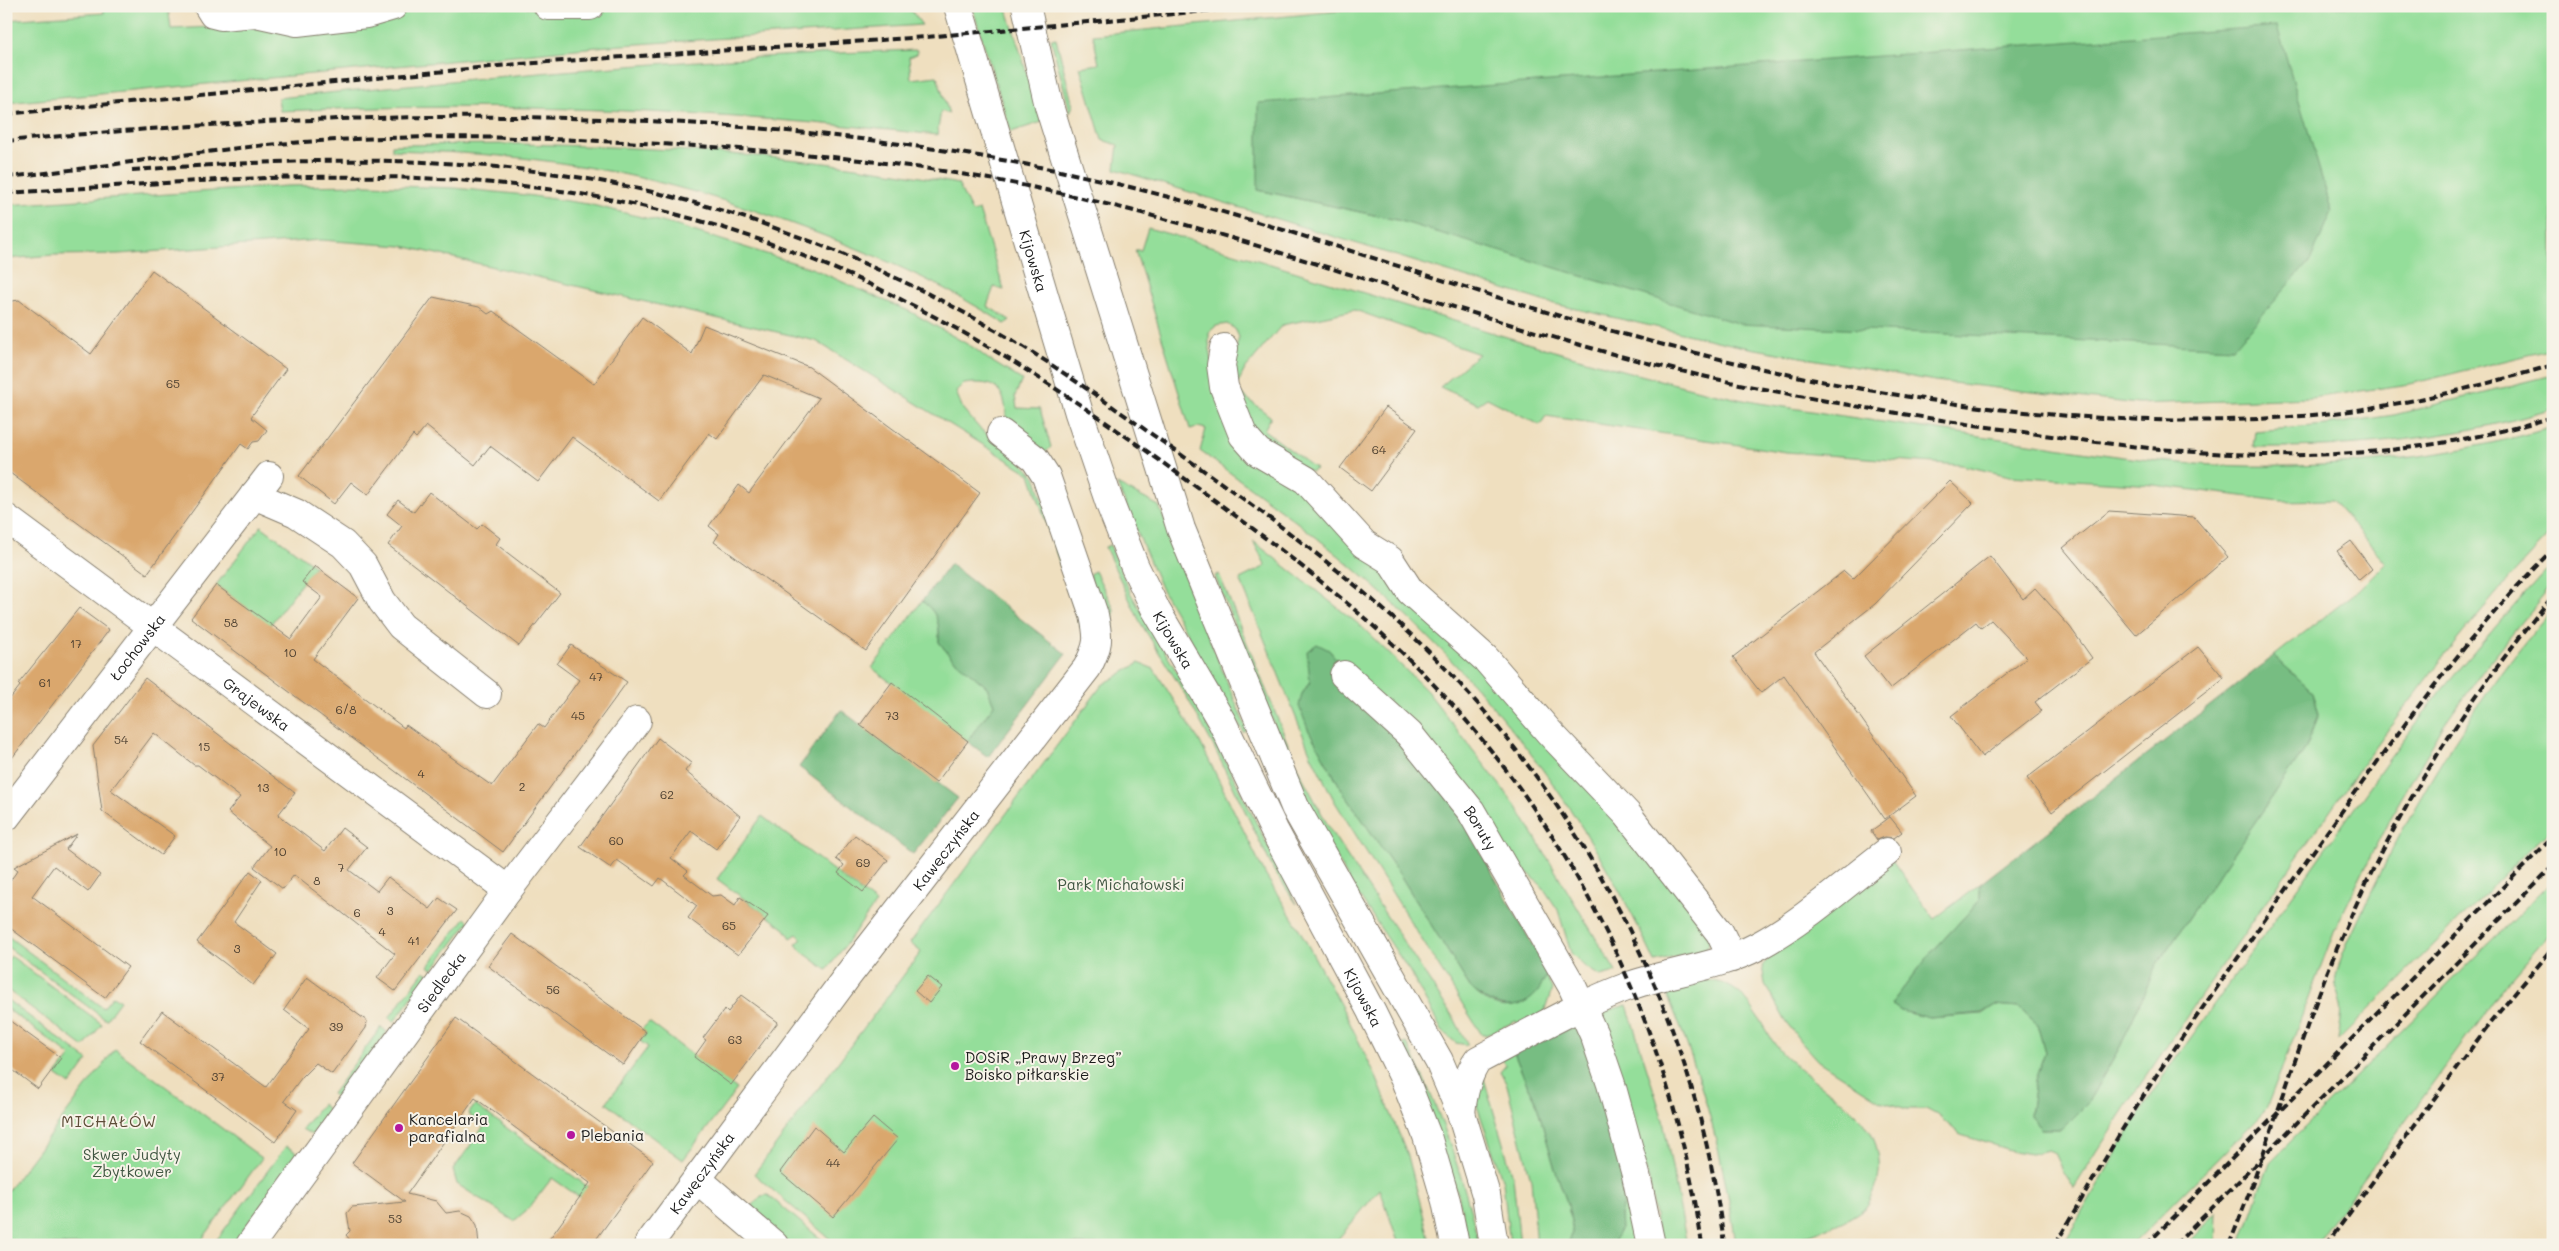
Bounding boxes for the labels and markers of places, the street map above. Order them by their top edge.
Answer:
place label: DOSiR „Prawy Brzeg” Boisko piłkarskie [965,1047,1122,1084]
marker: DOSiR „Prawy Brzeg” Boisko piłkarskie [949,1060,961,1072]
place label: Kancelaria parafialna [409,1109,488,1146]
marker: Kancelaria parafialna [393,1122,405,1134]
place label: Plebania [581,1125,644,1145]
marker: Plebania [565,1129,577,1141]

